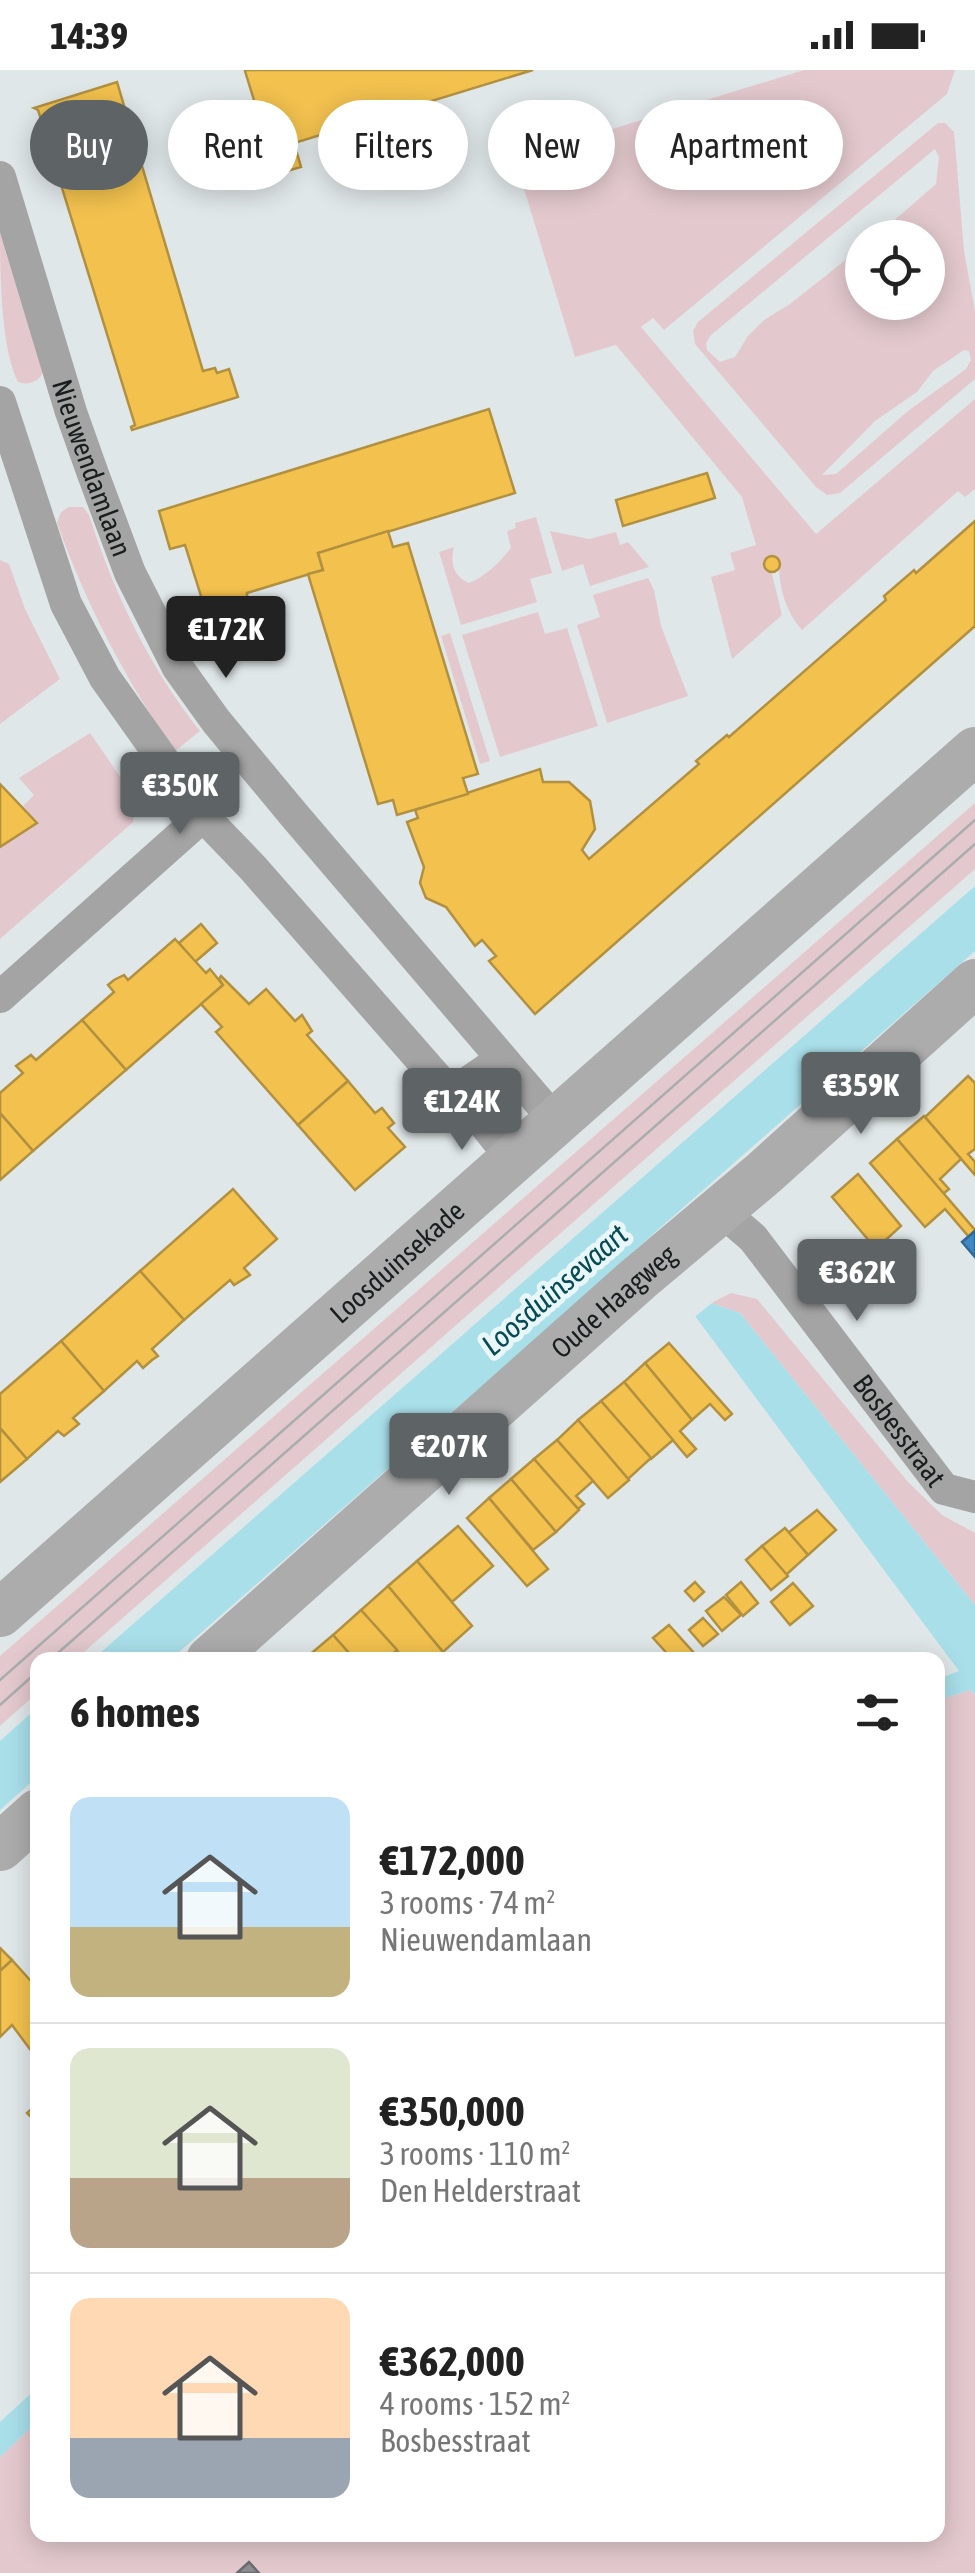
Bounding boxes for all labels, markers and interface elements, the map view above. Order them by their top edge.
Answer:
text: 14:39 [50,14,128,57]
chip: Buy [30,100,148,190]
chip: Rent [168,100,298,190]
chip: Filters [318,100,468,190]
chip: New [488,100,615,190]
chip: Apartment [635,100,843,190]
map controls [845,220,945,320]
button: locate [845,220,945,320]
street label: Nieuwendamlaan [46,376,138,561]
pin: €172K [156,596,296,681]
text: €172K [188,610,264,647]
pin: €350K [110,752,250,837]
text: €350K [142,766,218,803]
pin: €359K [791,1052,931,1137]
text: €359K [823,1066,899,1103]
pin: €124K [392,1068,532,1153]
text: €124K [424,1082,500,1119]
street label: Loosduinsekade [324,1194,471,1330]
water label: Loosduinsevaart [475,1217,634,1362]
street label: Oude Haagweg [545,1238,682,1365]
pin: €362K [787,1239,927,1324]
text: €362K [819,1253,895,1290]
street label: Bosbesstraat [847,1368,952,1493]
pin: €207K [379,1413,519,1498]
text: €207K [411,1427,487,1464]
icon: filters [850,1685,905,1740]
text: 6 homes [70,1688,200,1736]
text: €172,000 [380,1836,525,1884]
icon: home [150,1837,270,1957]
text: 3 rooms · 74 m² [380,1884,555,1921]
text: Nieuwendamlaan [380,1921,592,1958]
text: €350,000 [380,2087,525,2135]
icon: home [150,2088,270,2208]
text: 3 rooms · 110 m² [380,2135,570,2172]
text: Den Helderstraat [380,2172,581,2209]
text: €362,000 [380,2337,525,2385]
icon: home [150,2338,270,2458]
text: 4 rooms · 152 m² [380,2385,570,2422]
text: Bosbesstraat [380,2422,531,2459]

